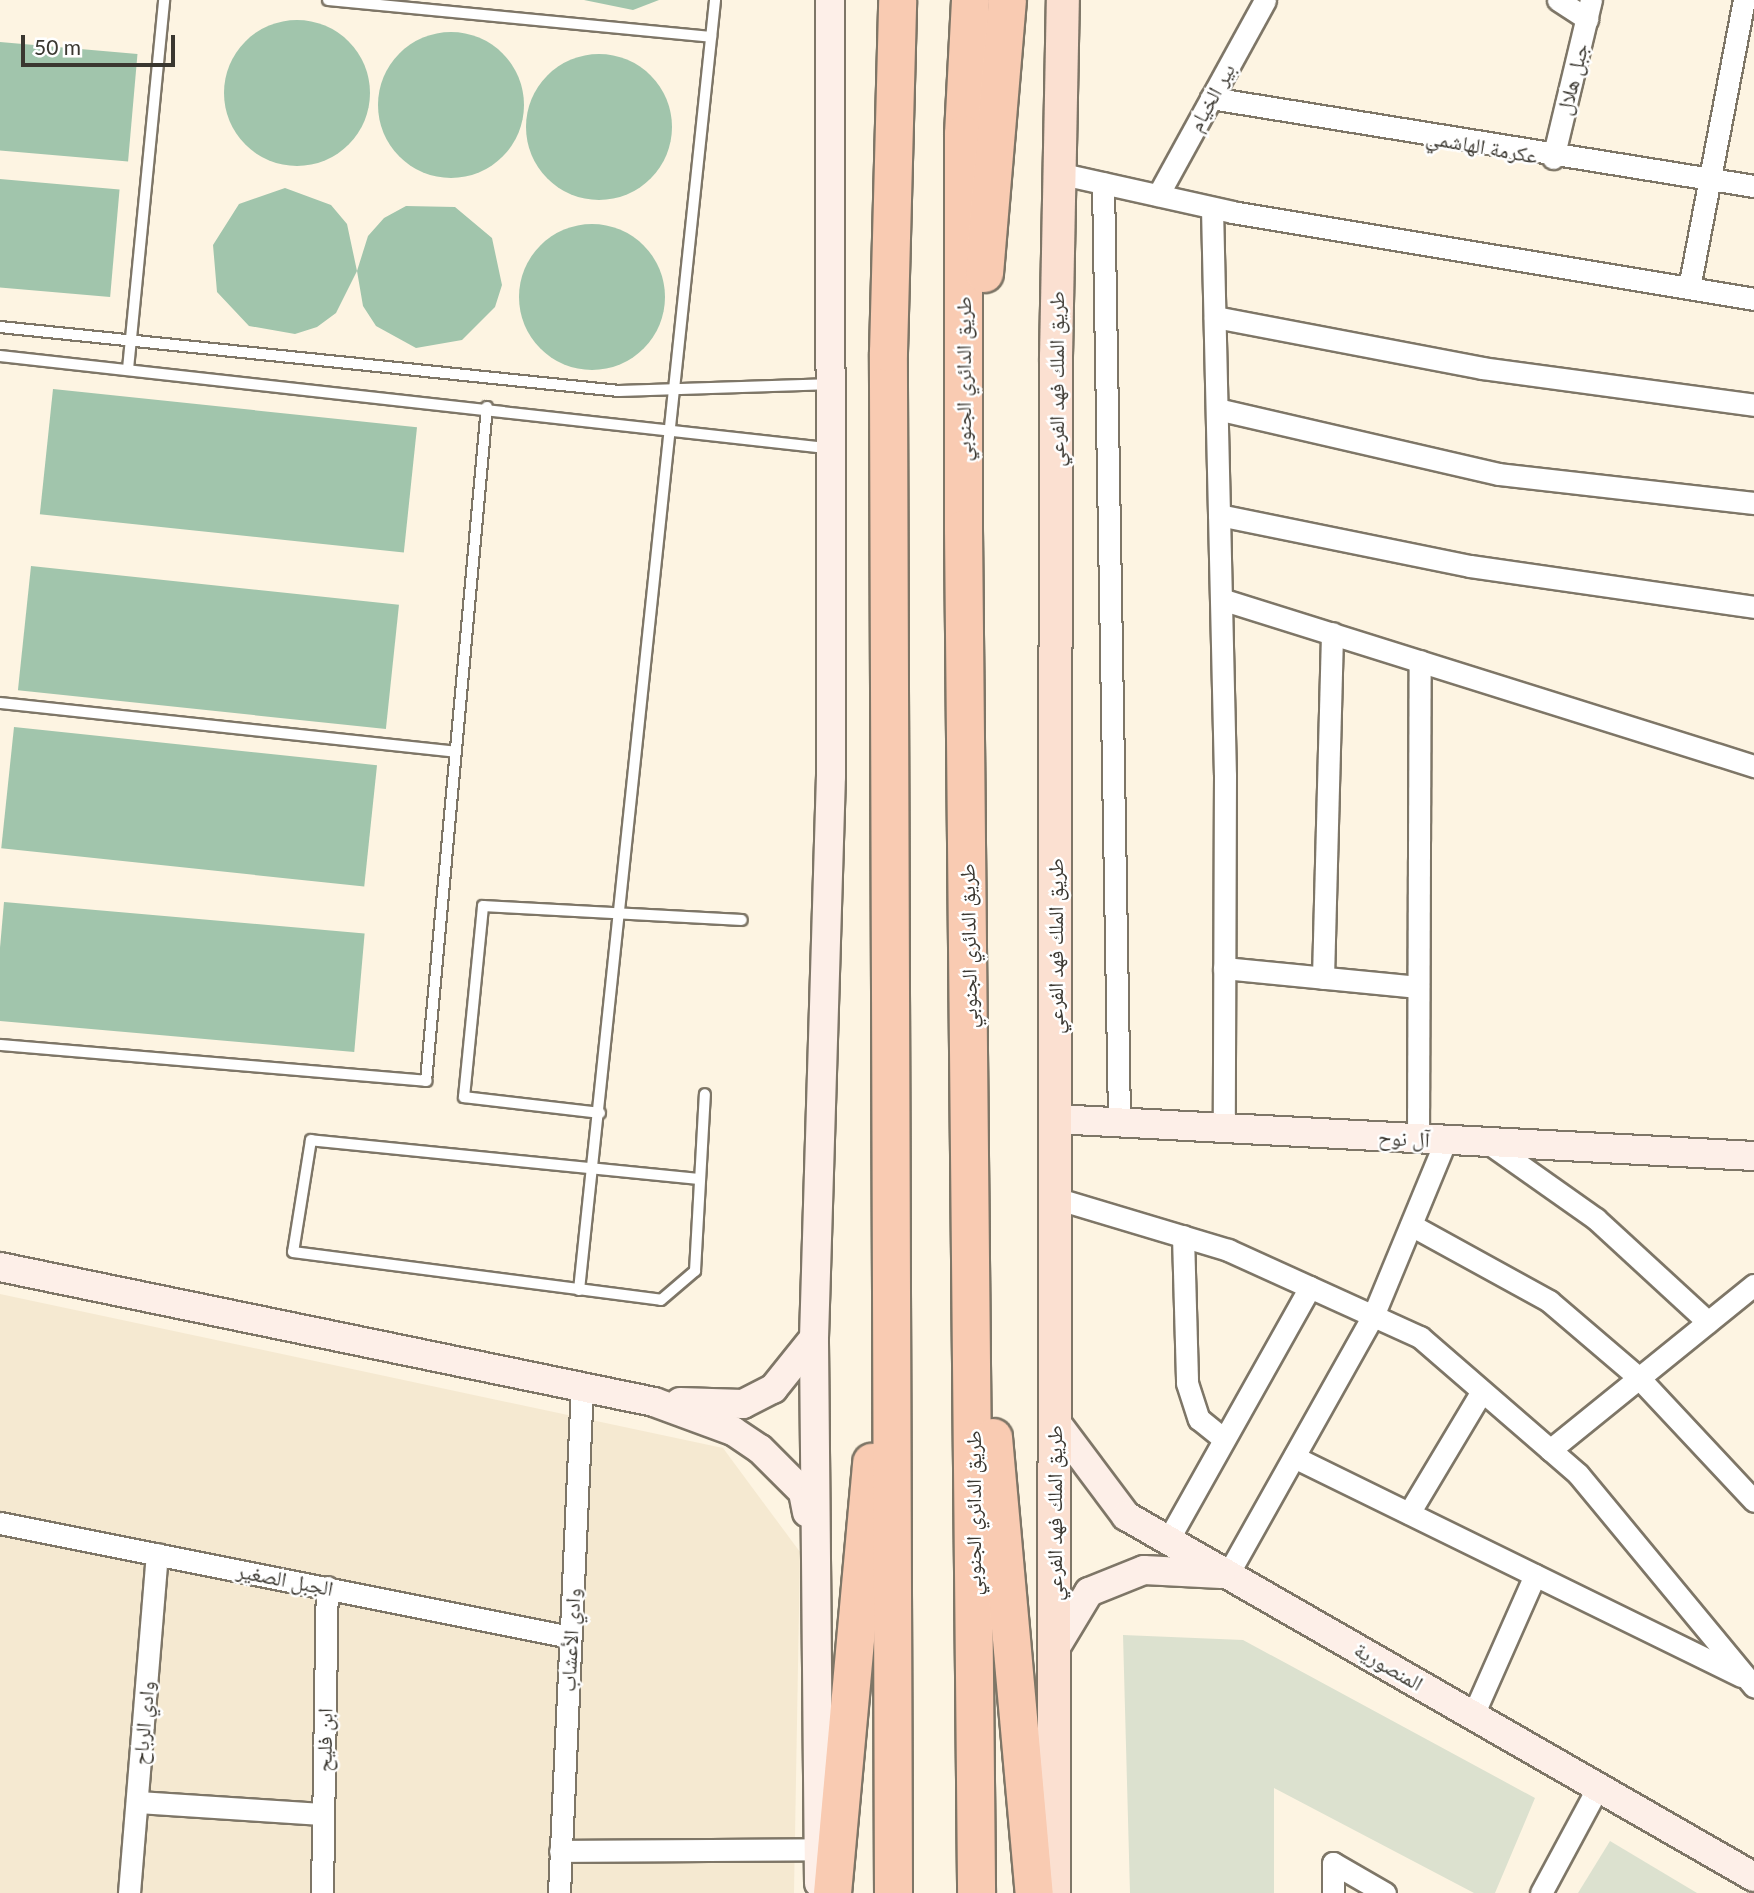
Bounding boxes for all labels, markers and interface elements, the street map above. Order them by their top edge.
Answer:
scale bar [24,21,178,65]
text: 50 m [34,34,81,59]
street label: جبل هلال [1551,40,1593,118]
street label: بير الخيام [1182,59,1240,135]
street label: عكرمة الهاشمي [1424,124,1540,168]
street label: طريق الملك فهد الفرعي [1043,291,1069,467]
street label: طريق الدائري الجنوبي [950,296,976,462]
street label: طريق الملك فهد الفرعي [1042,858,1068,1034]
street label: طريق الدائري الجنوبي [954,863,982,1029]
street label: آل نوح [1377,1124,1431,1152]
street label: طريق الملك فهد الفرعي [1041,1425,1067,1601]
street label: طريق الدائري الجنوبي [960,1430,986,1596]
street label: الجبل الصغير [235,1557,335,1601]
street label: وادي الأعشاب [555,1588,585,1692]
street label: المنصورية [1350,1636,1428,1696]
street label: وادي الرباح [127,1680,159,1766]
street label: ابن فليح [311,1708,337,1772]

